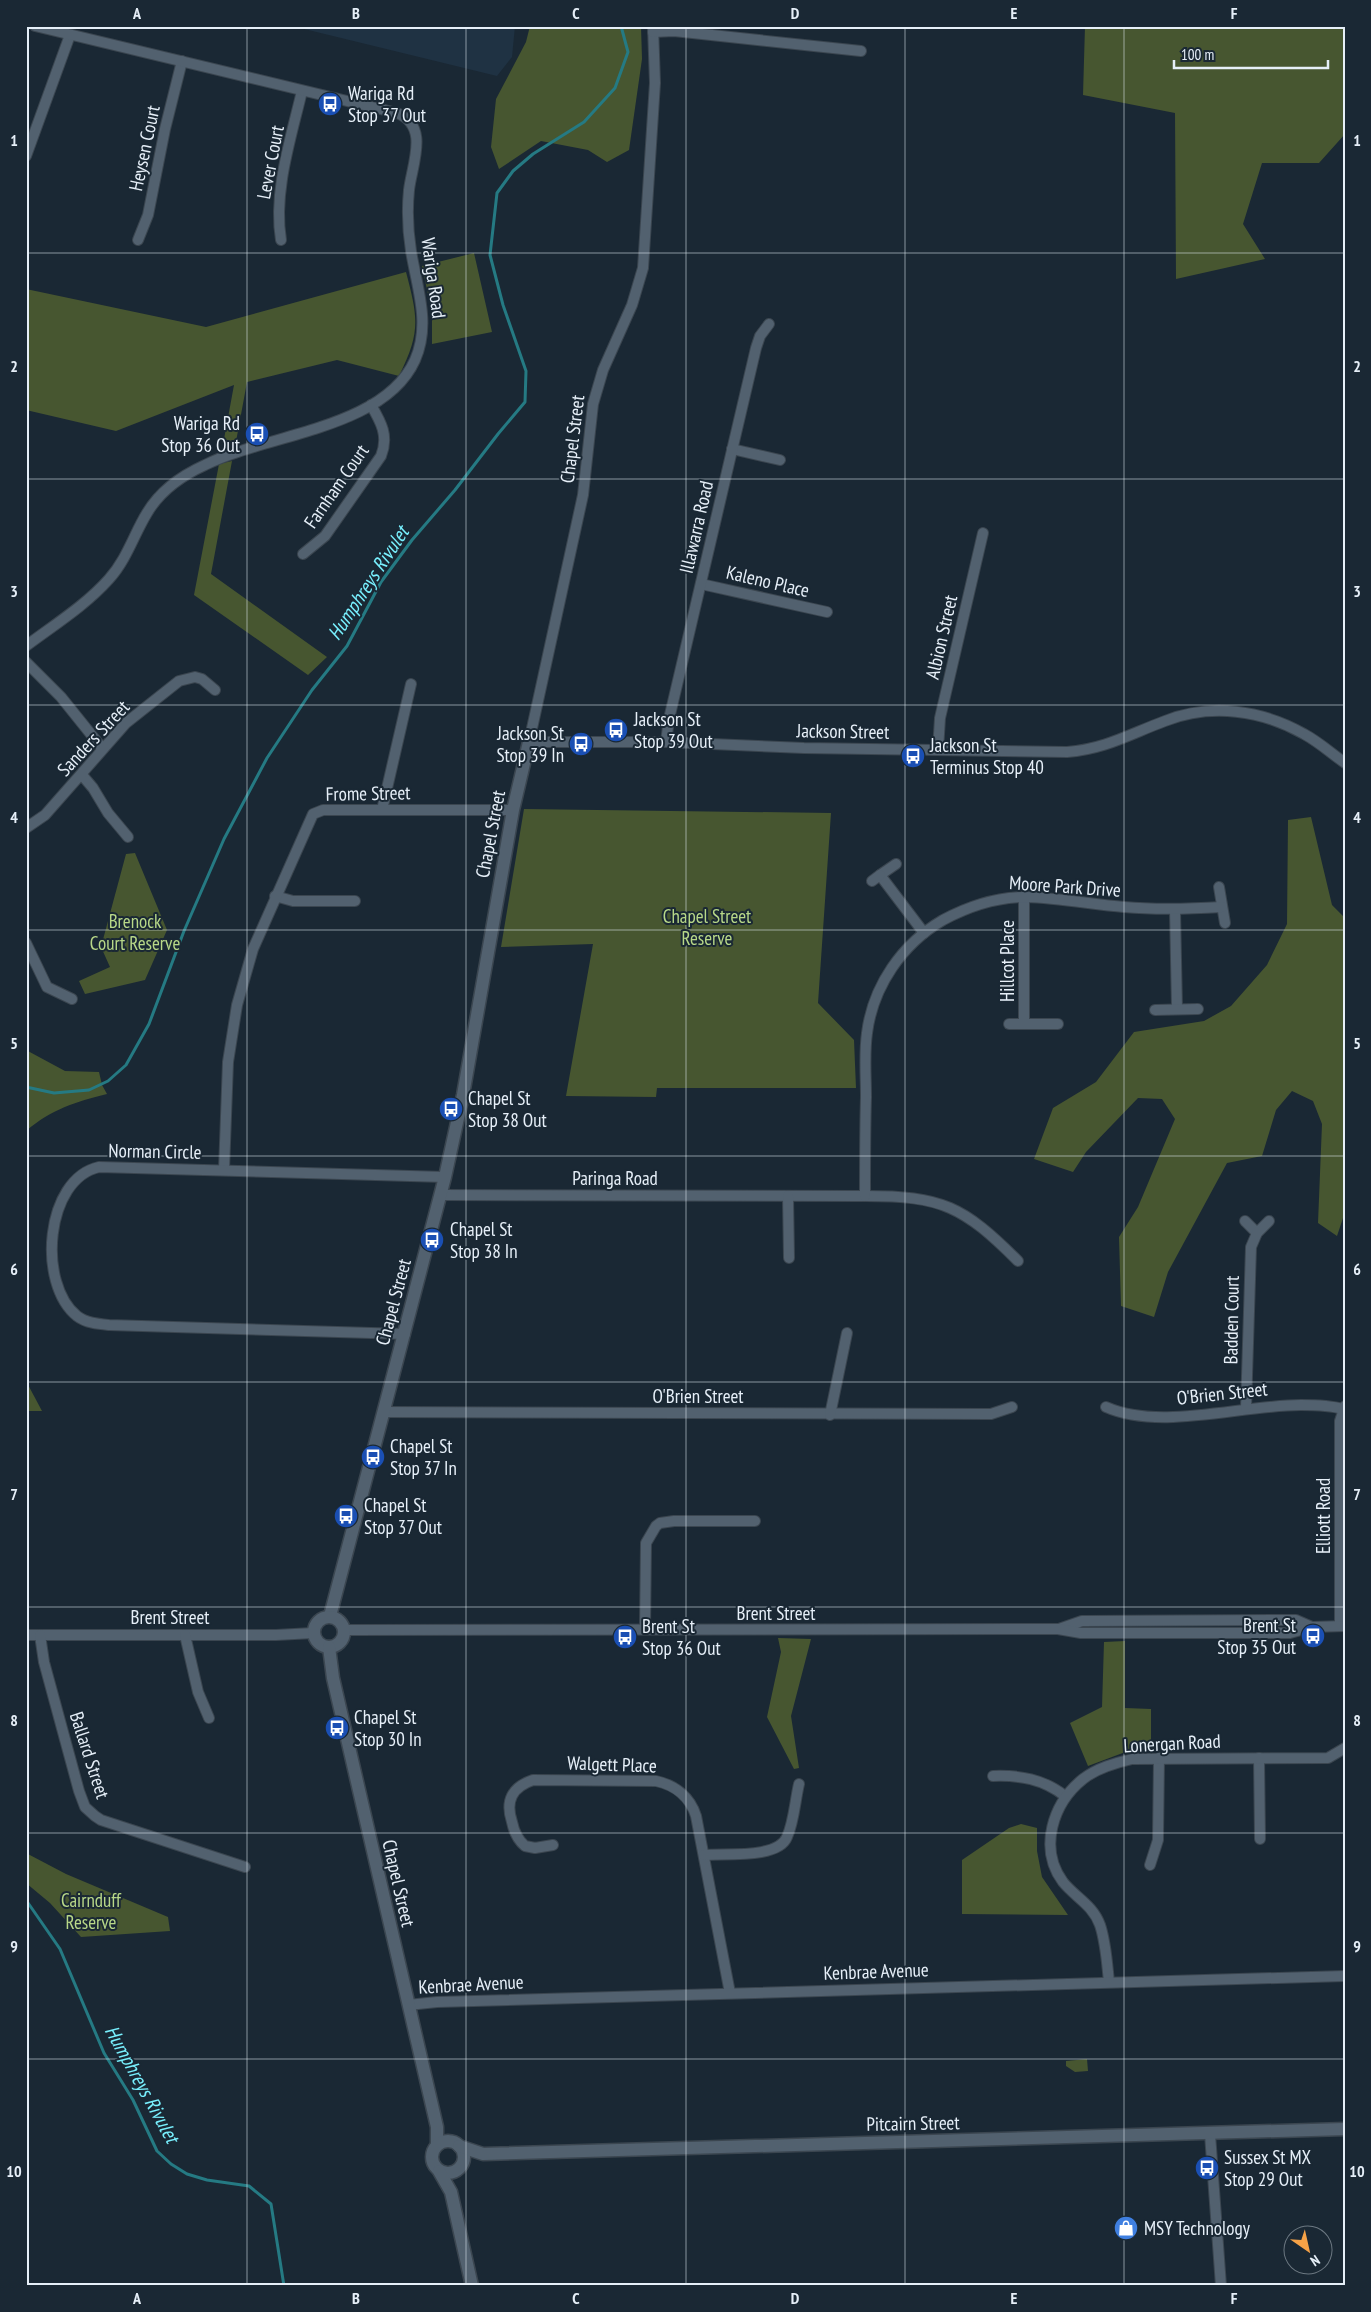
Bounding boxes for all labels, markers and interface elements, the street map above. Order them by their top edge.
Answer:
text: A [132,3,142,23]
text: B [352,3,360,23]
text: C [572,3,580,23]
text: D [791,3,800,23]
text: E [1011,3,1018,23]
text: F [1231,3,1238,23]
scale bar [1174,38,1327,70]
text: 100 m [1181,45,1214,64]
place label: Wariga Rd Stop 37 Out [348,81,427,127]
bus stop icon: Wariga Rd Stop 37 Out [317,91,343,117]
street label: Heysen Court [123,102,165,193]
street label: Lever Court [251,122,289,201]
text: 1 [10,130,18,150]
text: 1 [1353,130,1361,150]
street label: Wariga Road [416,236,452,320]
text: 2 [10,356,18,376]
text: 2 [1353,356,1361,376]
street label: Chapel Street [555,393,589,484]
place label: Wariga Rd Stop 36 Out [161,411,241,457]
bus stop icon: Wariga Rd Stop 36 Out [244,421,270,447]
street label: Farnham Court [298,439,374,533]
street label: Illawarra Road [674,478,718,576]
water label: Humphreys Rivulet [322,519,416,645]
street label: Kaleno Place [724,560,812,602]
text: 3 [10,581,18,601]
text: 3 [1353,581,1361,601]
street label: Albion Street [920,592,963,681]
street label: Sanders Street [52,694,135,781]
place label: Jackson St Stop 39 Out [633,707,714,753]
bus stop icon: Jackson St Stop 39 Out [603,717,629,743]
street label: Jackson Street [795,718,890,744]
place label: Jackson St Stop 39 In [496,721,565,767]
bus stop icon: Jackson St Stop 39 In [568,731,594,757]
place label: Jackson St Terminus Stop 40 [929,733,1044,779]
bus stop icon: Jackson St Terminus Stop 40 [900,743,926,769]
street label: Frome Street [325,780,411,806]
street label: Chapel Street [470,787,510,880]
text: 4 [10,807,18,827]
text: 4 [1353,807,1361,827]
street label: Moore Park Drive [1008,870,1122,902]
park label: Chapel Street Reserve [663,904,752,950]
park label: Brenock Court Reserve [90,909,180,955]
street label: Hillcot Place [995,920,1019,1002]
text: 5 [10,1033,18,1053]
text: 5 [1353,1033,1361,1053]
place label: Chapel St Stop 38 Out [468,1086,548,1132]
bus stop icon: Chapel St Stop 38 Out [438,1096,464,1122]
street label: Norman Circle [108,1138,202,1164]
street label: Paringa Road [572,1166,658,1190]
place label: Chapel St Stop 38 In [450,1217,518,1263]
bus stop icon: Chapel St Stop 38 In [419,1227,445,1253]
street label: Chapel Street [370,1255,416,1348]
text: 6 [10,1259,18,1279]
text: 6 [1353,1259,1361,1279]
street label: Badden Court [1218,1275,1244,1365]
street label: O'Brien Street [1175,1376,1269,1410]
street label: O'Brien Street [652,1384,744,1408]
place label: Chapel St Stop 37 In [390,1434,457,1480]
bus stop icon: Chapel St Stop 37 In [360,1444,386,1470]
street label: Elliott Road [1311,1478,1335,1554]
text: 7 [10,1484,18,1504]
text: 7 [1353,1484,1361,1504]
place label: Chapel St Stop 37 Out [364,1493,443,1539]
bus stop icon: Chapel St Stop 37 Out [333,1503,359,1529]
street label: Brent Street [737,1601,816,1625]
street label: Brent Street [131,1605,210,1629]
place label: Brent St Stop 35 Out [1217,1613,1297,1659]
place label: Brent St Stop 36 Out [642,1614,722,1660]
bus stop icon: Brent St Stop 35 Out [1300,1623,1326,1649]
bus stop icon: Brent St Stop 36 Out [612,1624,638,1650]
place label: Chapel St Stop 30 In [354,1705,422,1751]
street label: Ballard Street [65,1709,116,1802]
text: 8 [10,1710,18,1730]
text: 8 [1353,1710,1361,1730]
bus stop icon: Chapel St Stop 30 In [324,1715,350,1741]
street label: Lonergan Road [1123,1728,1221,1758]
street label: Walgett Place [567,1750,657,1778]
street label: Chapel Street [377,1837,421,1930]
park label: Cairnduff Reserve [61,1888,122,1934]
text: 9 [10,1936,18,1956]
text: 9 [1353,1936,1361,1956]
street label: Kenbrae Avenue [823,1957,929,1985]
street label: Kenbrae Avenue [418,1969,524,1999]
water label: Humphreys Rivulet [99,2021,186,2150]
street label: Pitcairn Street [866,2110,961,2136]
place label: Sussex St MX Stop 29 Out [1224,2145,1312,2191]
bus stop icon: Sussex St MX Stop 29 Out [1194,2155,1220,2181]
text: 10 [6,2161,22,2181]
text: 10 [1349,2161,1365,2181]
shop icon: MSY Technology [1113,2215,1139,2241]
place label: MSY Technology [1144,2216,1251,2240]
north arrow [1284,2224,1334,2274]
text: N [1307,2251,1323,2270]
text: A [132,2288,142,2308]
text: B [352,2288,360,2308]
text: C [572,2288,580,2308]
text: D [791,2288,800,2308]
text: E [1011,2288,1018,2308]
text: F [1231,2288,1238,2308]

